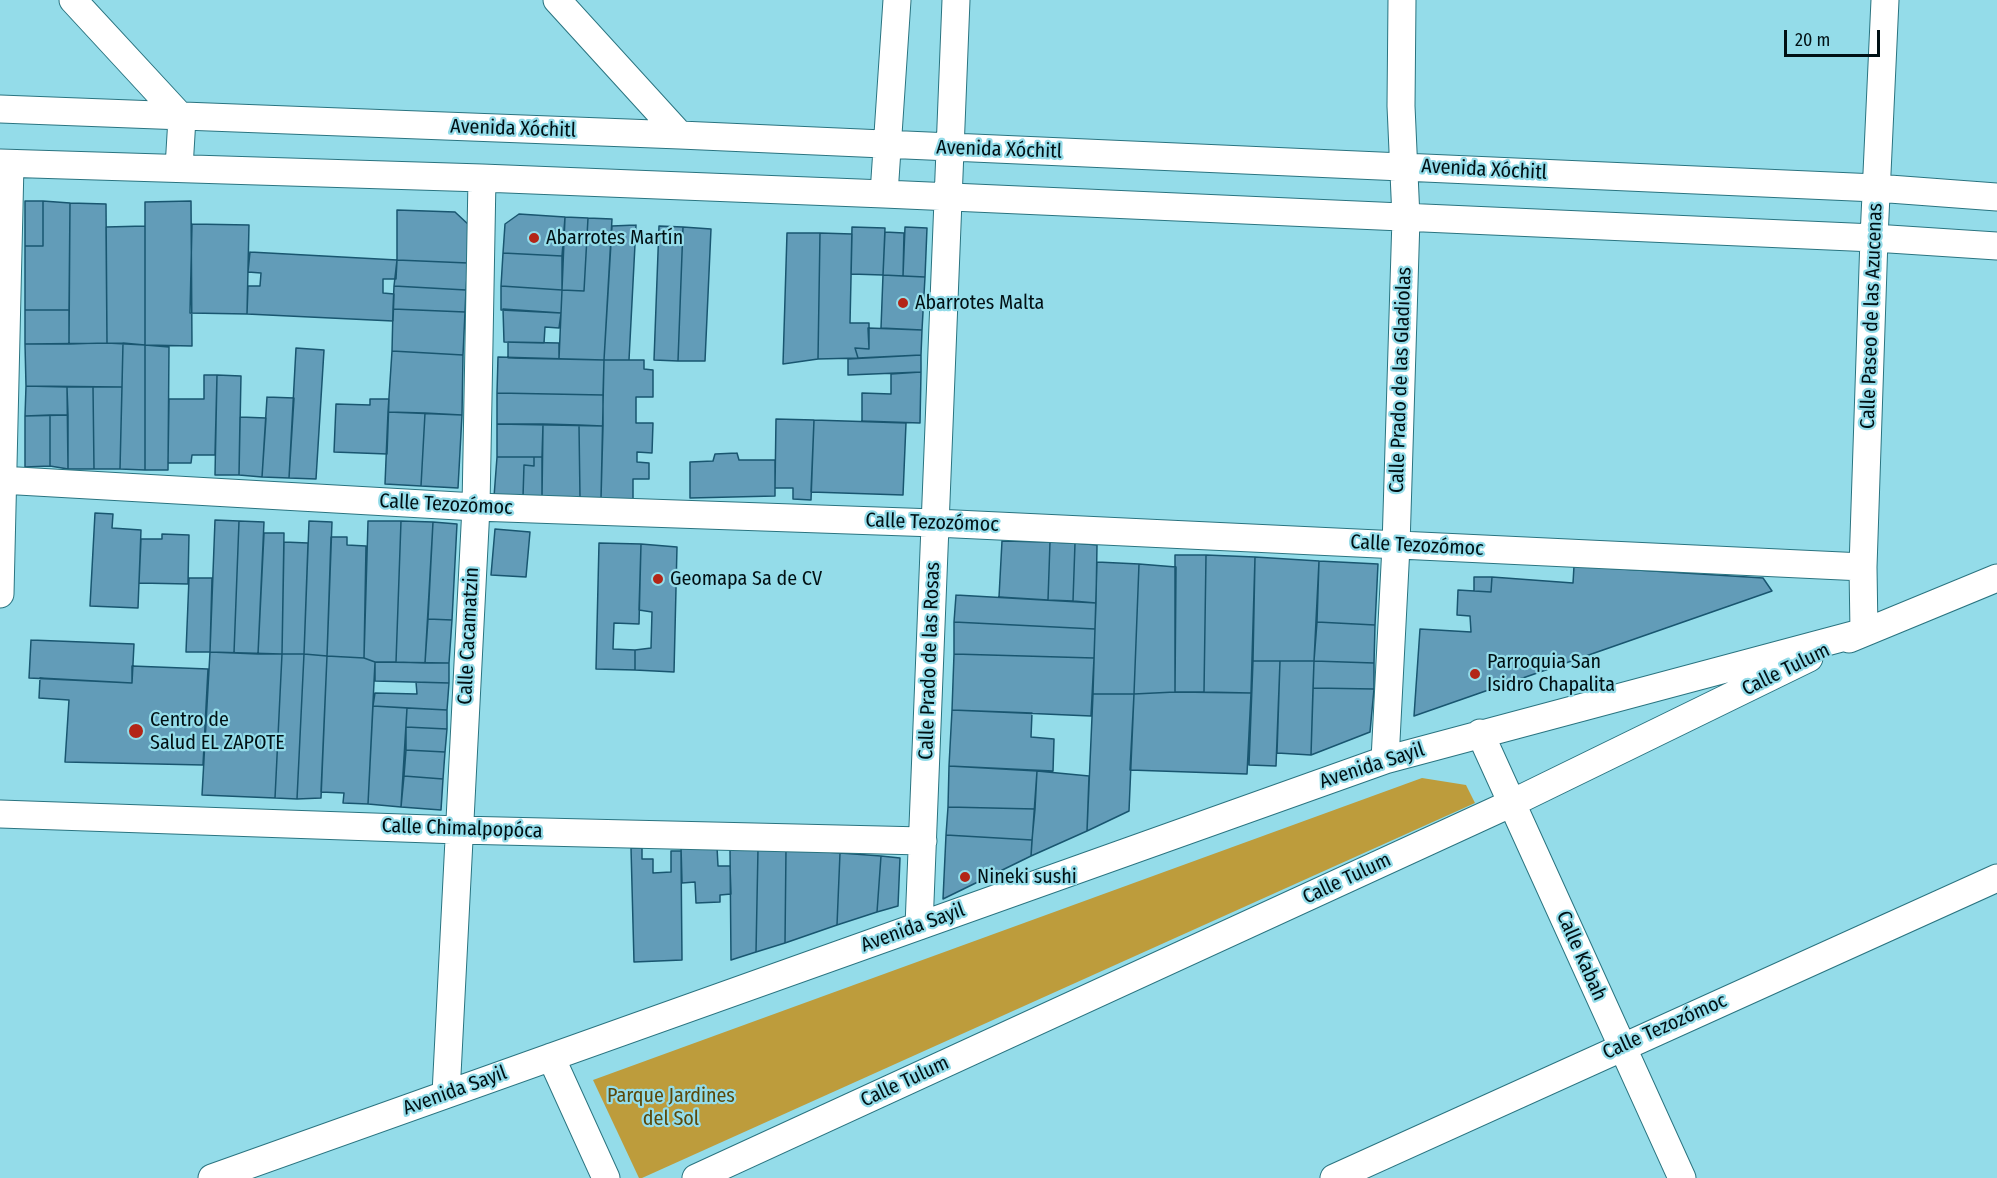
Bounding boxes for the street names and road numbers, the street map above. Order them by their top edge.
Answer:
street label: Avenida Xóchitl [450,115,576,143]
street label: Avenida Xóchitl [936,136,1062,164]
street label: Avenida Xóchitl [1421,155,1547,185]
street label: Calle Paseo de las Azucenas [1856,203,1888,429]
street label: Calle Prado de las Gladiolas [1385,267,1417,493]
street label: Calle Tezozómoc [379,490,513,520]
street label: Calle Tezozómoc [865,509,999,537]
street label: Calle Tezozómoc [1350,531,1484,561]
street label: Calle Prado de las Rosas [915,562,945,760]
street label: Calle Cacamatzin [453,567,485,705]
street label: Calle Tulum [1738,638,1834,702]
street label: Avenida Sayil [1317,738,1427,794]
street label: Calle Chimalpopóca [381,814,543,844]
street label: Calle Tulum [1299,848,1395,910]
street label: Avenida Sayil [858,898,968,958]
street label: Calle Kabah [1551,907,1611,1005]
street label: Calle Tezozómoc [1599,989,1731,1065]
street label: Calle Tulum [857,1051,953,1113]
street label: Avenida Sayil [400,1061,510,1121]

